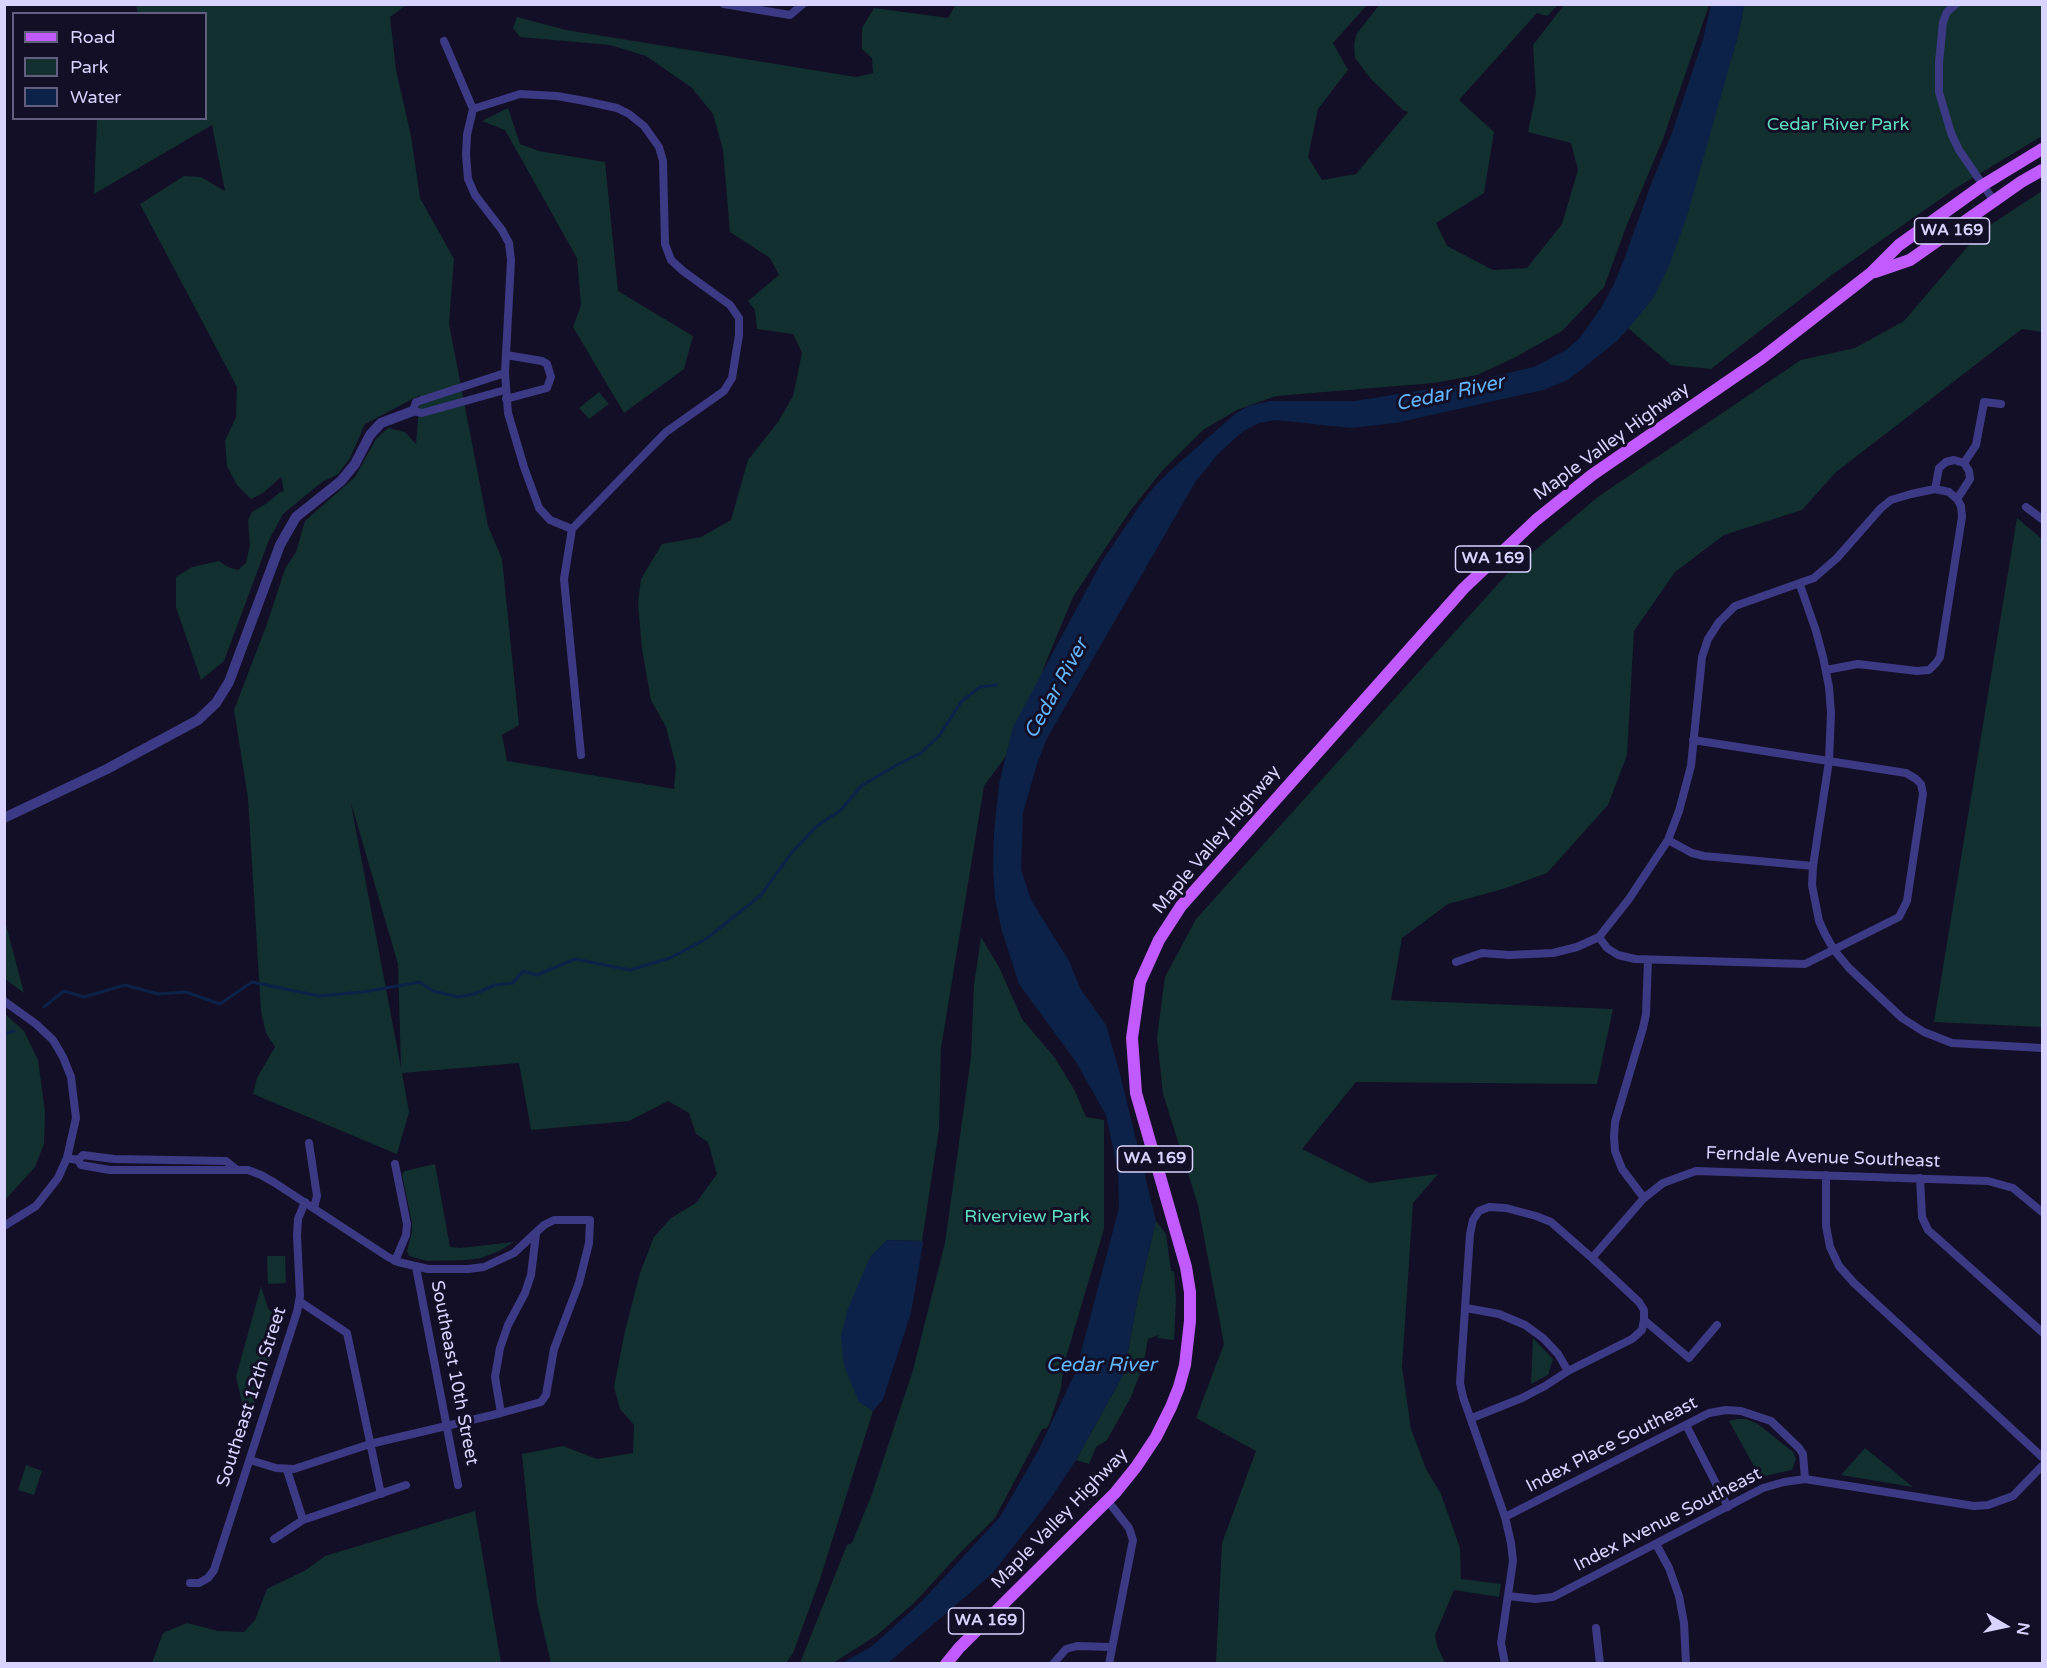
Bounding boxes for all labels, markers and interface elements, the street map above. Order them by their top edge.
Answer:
legend [12,12,207,120]
text: Road [70,26,115,48]
text: Park [70,56,108,78]
text: Water [70,86,121,108]
park label: Cedar River Park [1767,114,1909,136]
road number: WA 169 [1914,218,1990,244]
water label: Cedar River [1394,371,1506,417]
street label: Maple Valley Highway [1530,378,1694,506]
road number: WA 169 [1456,546,1530,572]
water label: Cedar River [1020,635,1094,743]
street label: Maple Valley Highway [1149,761,1285,919]
street label: Ferndale Avenue Southeast [1705,1143,1941,1173]
road number: WA 169 [1118,1146,1192,1172]
park label: Riverview Park [964,1206,1090,1228]
street label: Southeast 10th Street [425,1279,483,1467]
street label: Southeast 12th Street [213,1304,291,1490]
water label: Cedar River [1046,1354,1156,1378]
street label: Index Place Southeast [1523,1392,1701,1498]
street label: Maple Valley Highway [987,1444,1133,1594]
street label: Index Avenue Southeast [1571,1463,1765,1577]
north arrow [1975,1596,2035,1656]
road number: WA 169 [948,1608,1024,1634]
text: N [2012,1621,2034,1637]

